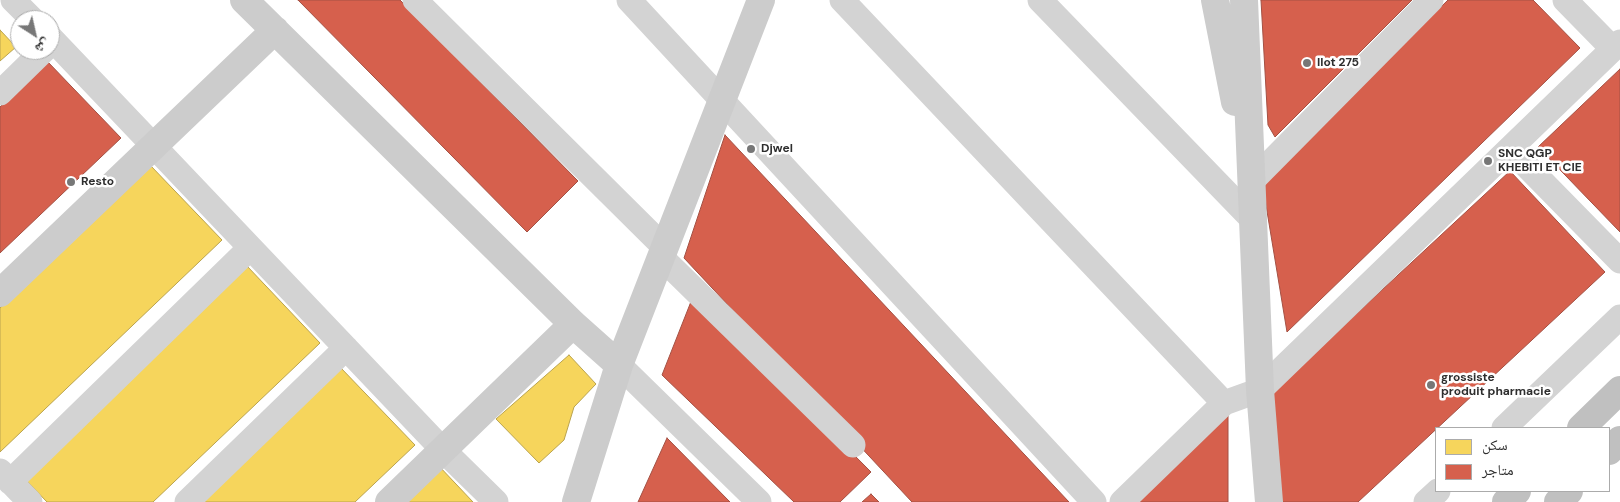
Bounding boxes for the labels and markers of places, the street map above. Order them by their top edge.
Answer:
place label: Ilot 275 [1317,56,1359,70]
marker: Ilot 275 [1301,57,1313,69]
place label: Djwel [761,142,793,156]
marker: Djwel [745,143,757,155]
place label: SNC QGP KHEBITI ET CIE [1498,147,1582,175]
marker: SNC QGP KHEBITI ET CIE [1482,155,1494,167]
place label: Resto [81,175,114,189]
marker: Resto [65,176,77,188]
place label: grossiste produit pharmacie [1441,371,1551,399]
marker: grossiste produit pharmacie [1425,379,1437,391]

